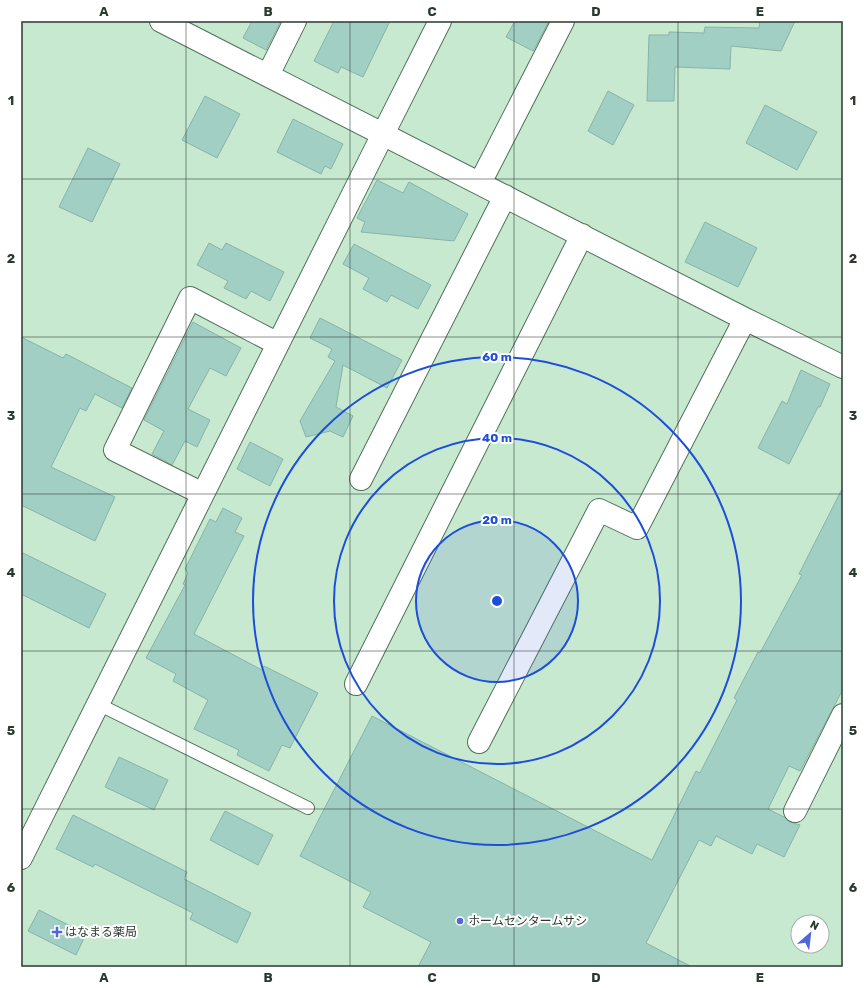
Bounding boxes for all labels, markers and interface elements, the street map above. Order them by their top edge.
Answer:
text: A [99,4,109,19]
text: B [263,4,273,19]
text: C [427,4,437,19]
text: D [591,4,601,19]
text: E [756,4,764,19]
text: 1 [8,93,14,108]
text: 1 [850,93,856,108]
text: 2 [7,251,15,266]
text: 2 [849,251,857,266]
text: 60 m [482,350,512,364]
text: 3 [7,408,16,423]
text: 3 [849,408,858,423]
text: 40 m [482,431,512,445]
text: 20 m [482,513,512,527]
text: 4 [7,565,16,580]
text: 4 [849,565,858,580]
centre of rings [490,594,504,608]
text: 5 [7,723,15,738]
text: 5 [849,723,857,738]
text: 6 [7,880,16,895]
text: 6 [849,880,858,895]
place label: ホームセンタームサシ [468,914,587,928]
north arrow [790,914,830,954]
marker: ホームセンタームサシ [455,916,465,926]
text: N [808,918,821,933]
place label: はなまる薬局 [65,925,137,939]
marker: はなまる薬局 [52,927,62,937]
text: A [99,970,109,985]
text: B [263,970,273,985]
text: C [427,970,437,985]
text: D [591,970,601,985]
text: E [756,970,764,985]

